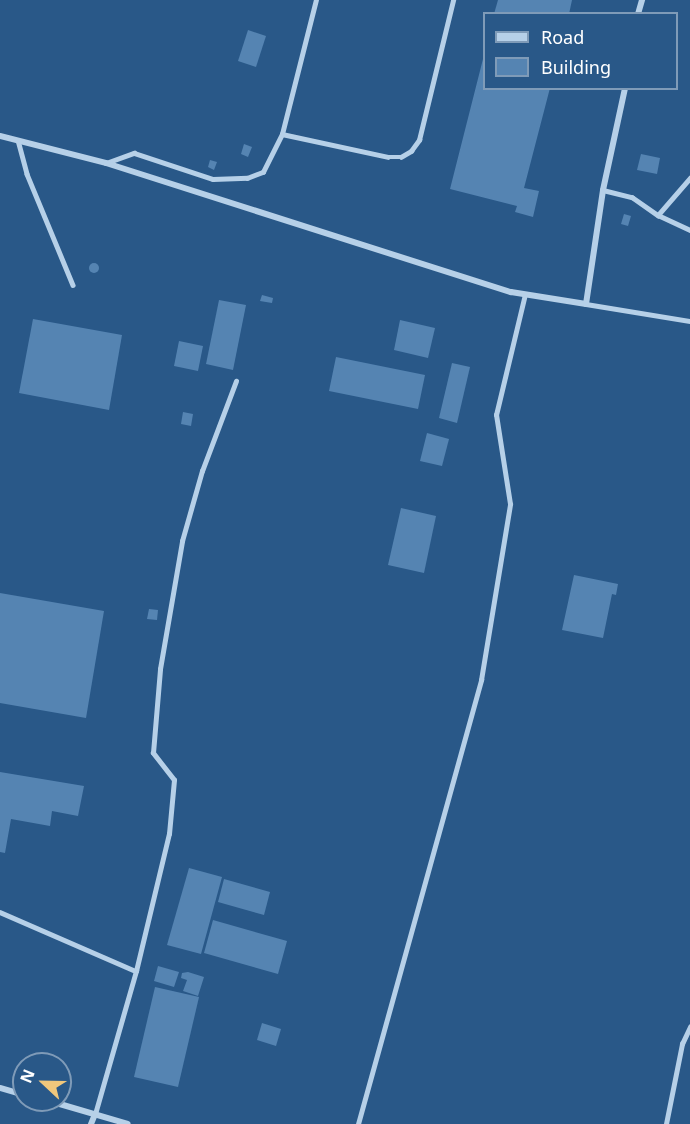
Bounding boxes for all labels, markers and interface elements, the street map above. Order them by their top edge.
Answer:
legend [483,12,678,90]
text: Road [541,25,584,49]
text: Building [541,55,611,79]
north arrow [12,1052,72,1112]
text: N [15,1066,40,1086]

